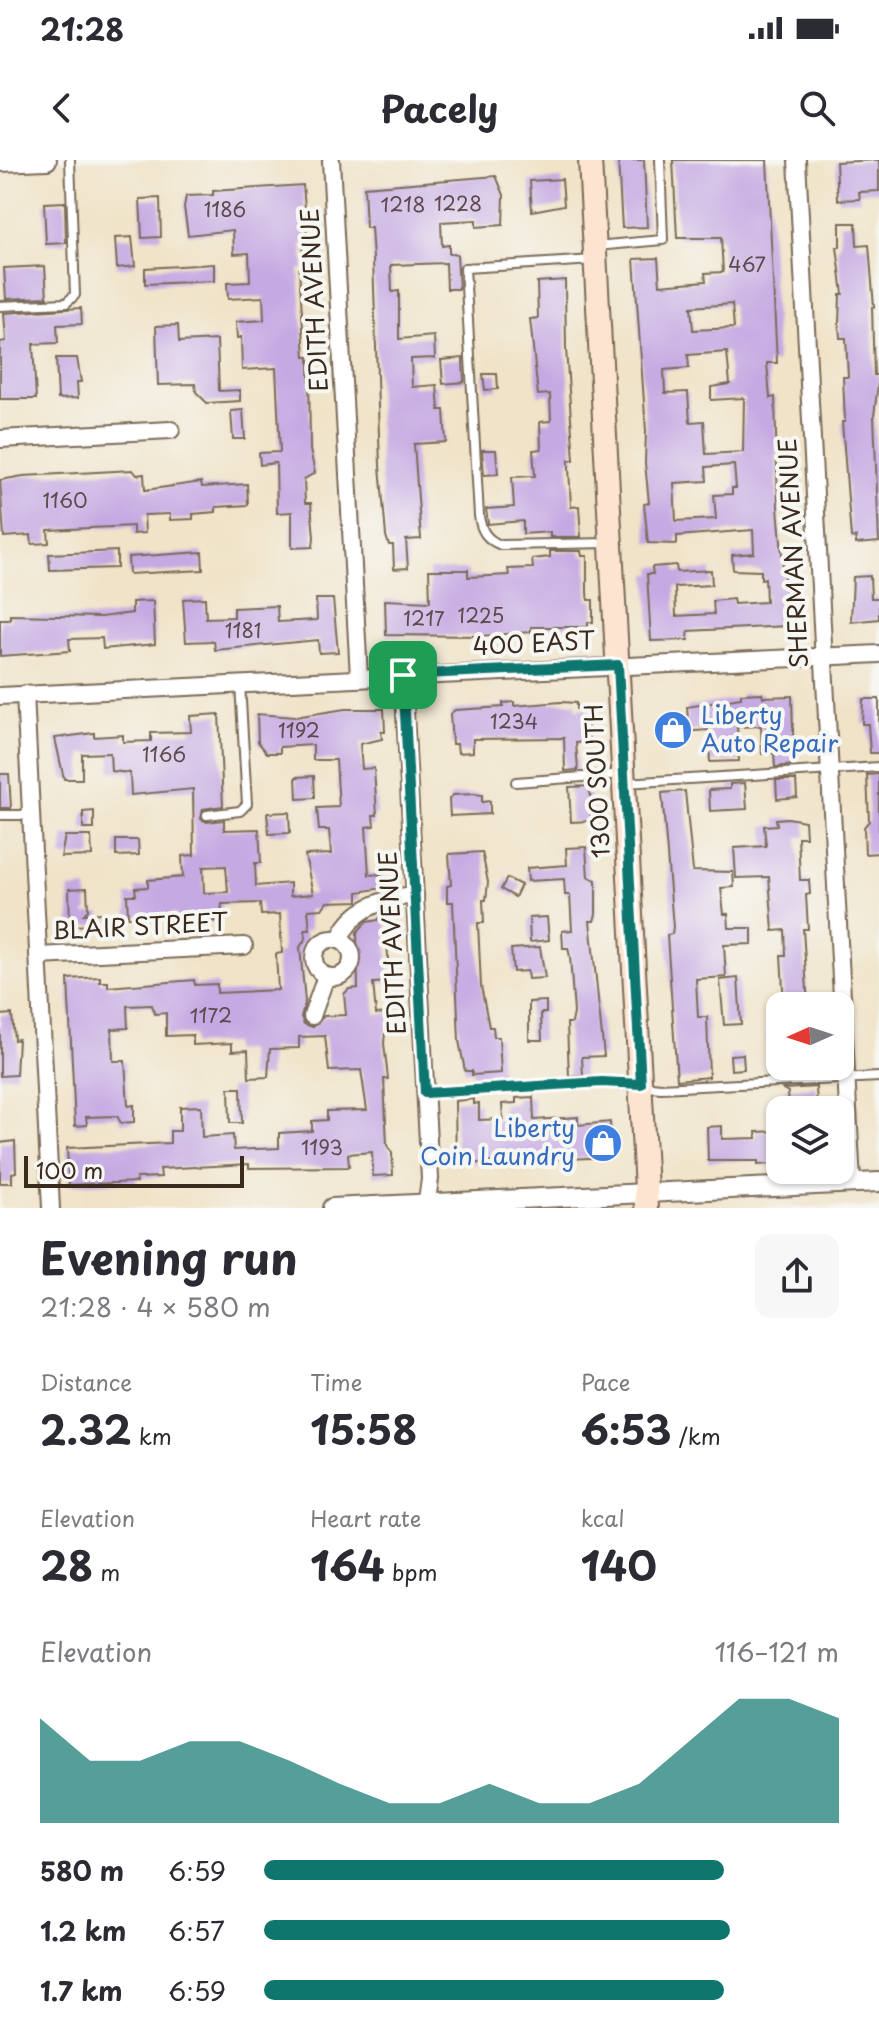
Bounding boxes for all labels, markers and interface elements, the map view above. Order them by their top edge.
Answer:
text: 21:28 [40,6,124,51]
text: Pacely [381,81,498,135]
icon: back [40,86,84,130]
icon: search [795,86,839,130]
house number: 1228 [434,188,482,218]
house number: 1218 [381,189,425,219]
house number: 1186 [204,194,246,224]
street label: EDITH AVENUE [290,207,336,393]
house number: 467 [728,249,766,279]
street label: SHERMAN AVENUE [768,437,816,669]
house number: 1160 [42,485,88,515]
house number: 1225 [458,600,504,630]
house number: 1217 [403,603,445,633]
house number: 1181 [225,615,261,645]
street label: 400 EAST [472,621,596,663]
pin [369,641,437,709]
icon: arrive [381,653,425,697]
place label: Liberty Auto Repair [701,696,838,760]
street label: 1300 SOUTH [574,703,618,859]
house number: 1234 [490,706,538,736]
shop icon: Liberty Auto Repair [652,709,694,751]
house number: 1192 [278,715,320,745]
house number: 1166 [142,739,186,769]
street label: EDITH AVENUE [368,850,414,1036]
street label: BLAIR STREET [51,902,229,948]
north arrow [766,992,854,1080]
map controls [766,992,854,1184]
house number: 1172 [190,1000,232,1030]
button: layers [766,1096,854,1184]
place label: Liberty Coin Laundry [420,1109,575,1173]
shop icon: Liberty Coin Laundry [582,1122,624,1164]
house number: 1193 [301,1132,343,1162]
scale bar [24,1152,244,1188]
text: 100 m [36,1153,103,1186]
text: Evening run [40,1224,298,1290]
button: share [755,1234,839,1318]
text: 21:28 · 4 × 580 m [40,1287,271,1326]
text: Distance [40,1365,132,1398]
text: Time [310,1365,362,1398]
text: Pace [581,1365,630,1398]
text: 2.32 [40,1398,132,1459]
text: 15:58 [310,1398,417,1459]
text: 6:53 [581,1398,672,1459]
text: km [132,1419,172,1452]
text: /km [672,1419,721,1452]
text: Elevation [40,1501,135,1534]
text: Heart rate [310,1501,421,1534]
text: kcal [581,1501,625,1534]
text: 28 [40,1534,93,1595]
text: 164 [310,1534,385,1595]
text: 140 [581,1534,657,1595]
text: m [93,1555,120,1588]
text: bpm [385,1555,438,1588]
text: Elevation [40,1632,152,1671]
text: 116–121 m [714,1632,839,1671]
text: 580 m [40,1851,124,1890]
text: 6:59 [168,1851,226,1890]
text: 1.2 km [40,1911,126,1950]
text: 6:57 [168,1911,225,1950]
text: 1.7 km [40,1971,123,2010]
text: 6:59 [168,1971,226,2010]

